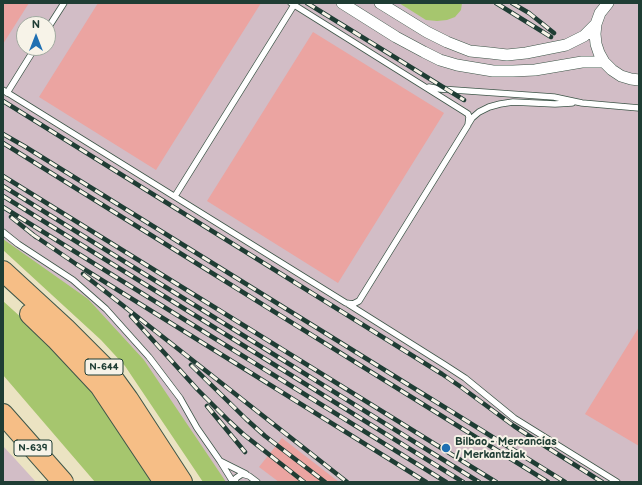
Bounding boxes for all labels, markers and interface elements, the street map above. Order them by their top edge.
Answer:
north arrow [16,16,56,56]
text: N [32,18,40,31]
road number: N-644 [85,359,123,375]
place label: Bilbao - Mercancías / Merkantziak [455,435,557,461]
road number: N-639 [14,440,52,456]
marker: Bilbao - Mercancías / Merkantziak [440,442,452,454]

